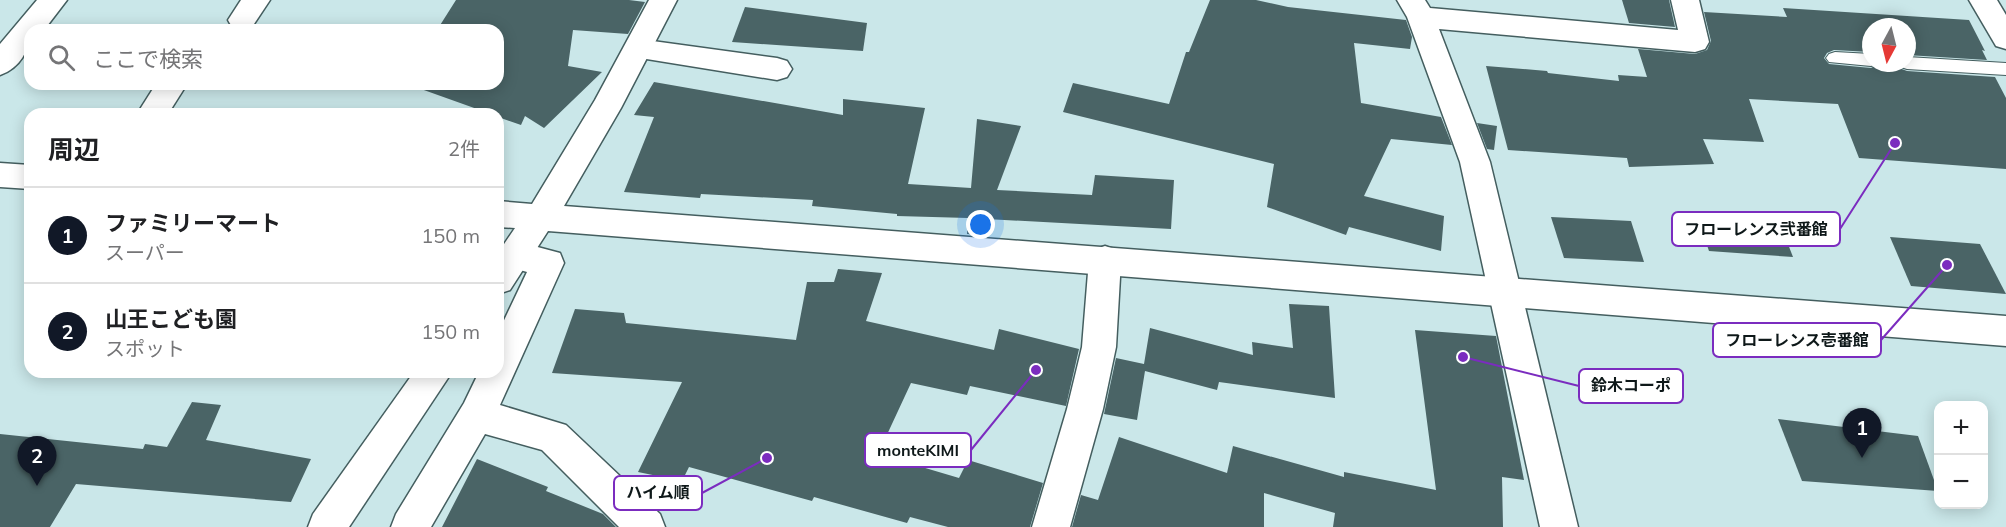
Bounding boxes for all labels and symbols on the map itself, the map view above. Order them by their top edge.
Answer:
north arrow [1862,18,1916,72]
your location [966,210,995,239]
callout: フローレンス弐番館 [1672,212,1840,246]
text: フローレンス弐番館 [1684,219,1828,239]
callout: フローレンス壱番館 [1713,323,1881,357]
text: フローレンス壱番館 [1725,330,1869,350]
callout: 鈴木コーポ [1579,369,1683,403]
text: 鈴木コーポ [1591,375,1671,395]
pin: 1 [1842,408,1882,458]
callout: monteKIMI [865,433,971,467]
pin: 2 [18,436,57,486]
text: monteKIMI [877,440,959,460]
callout: ハイム順 [614,476,702,510]
text: ハイム順 [626,482,690,502]

